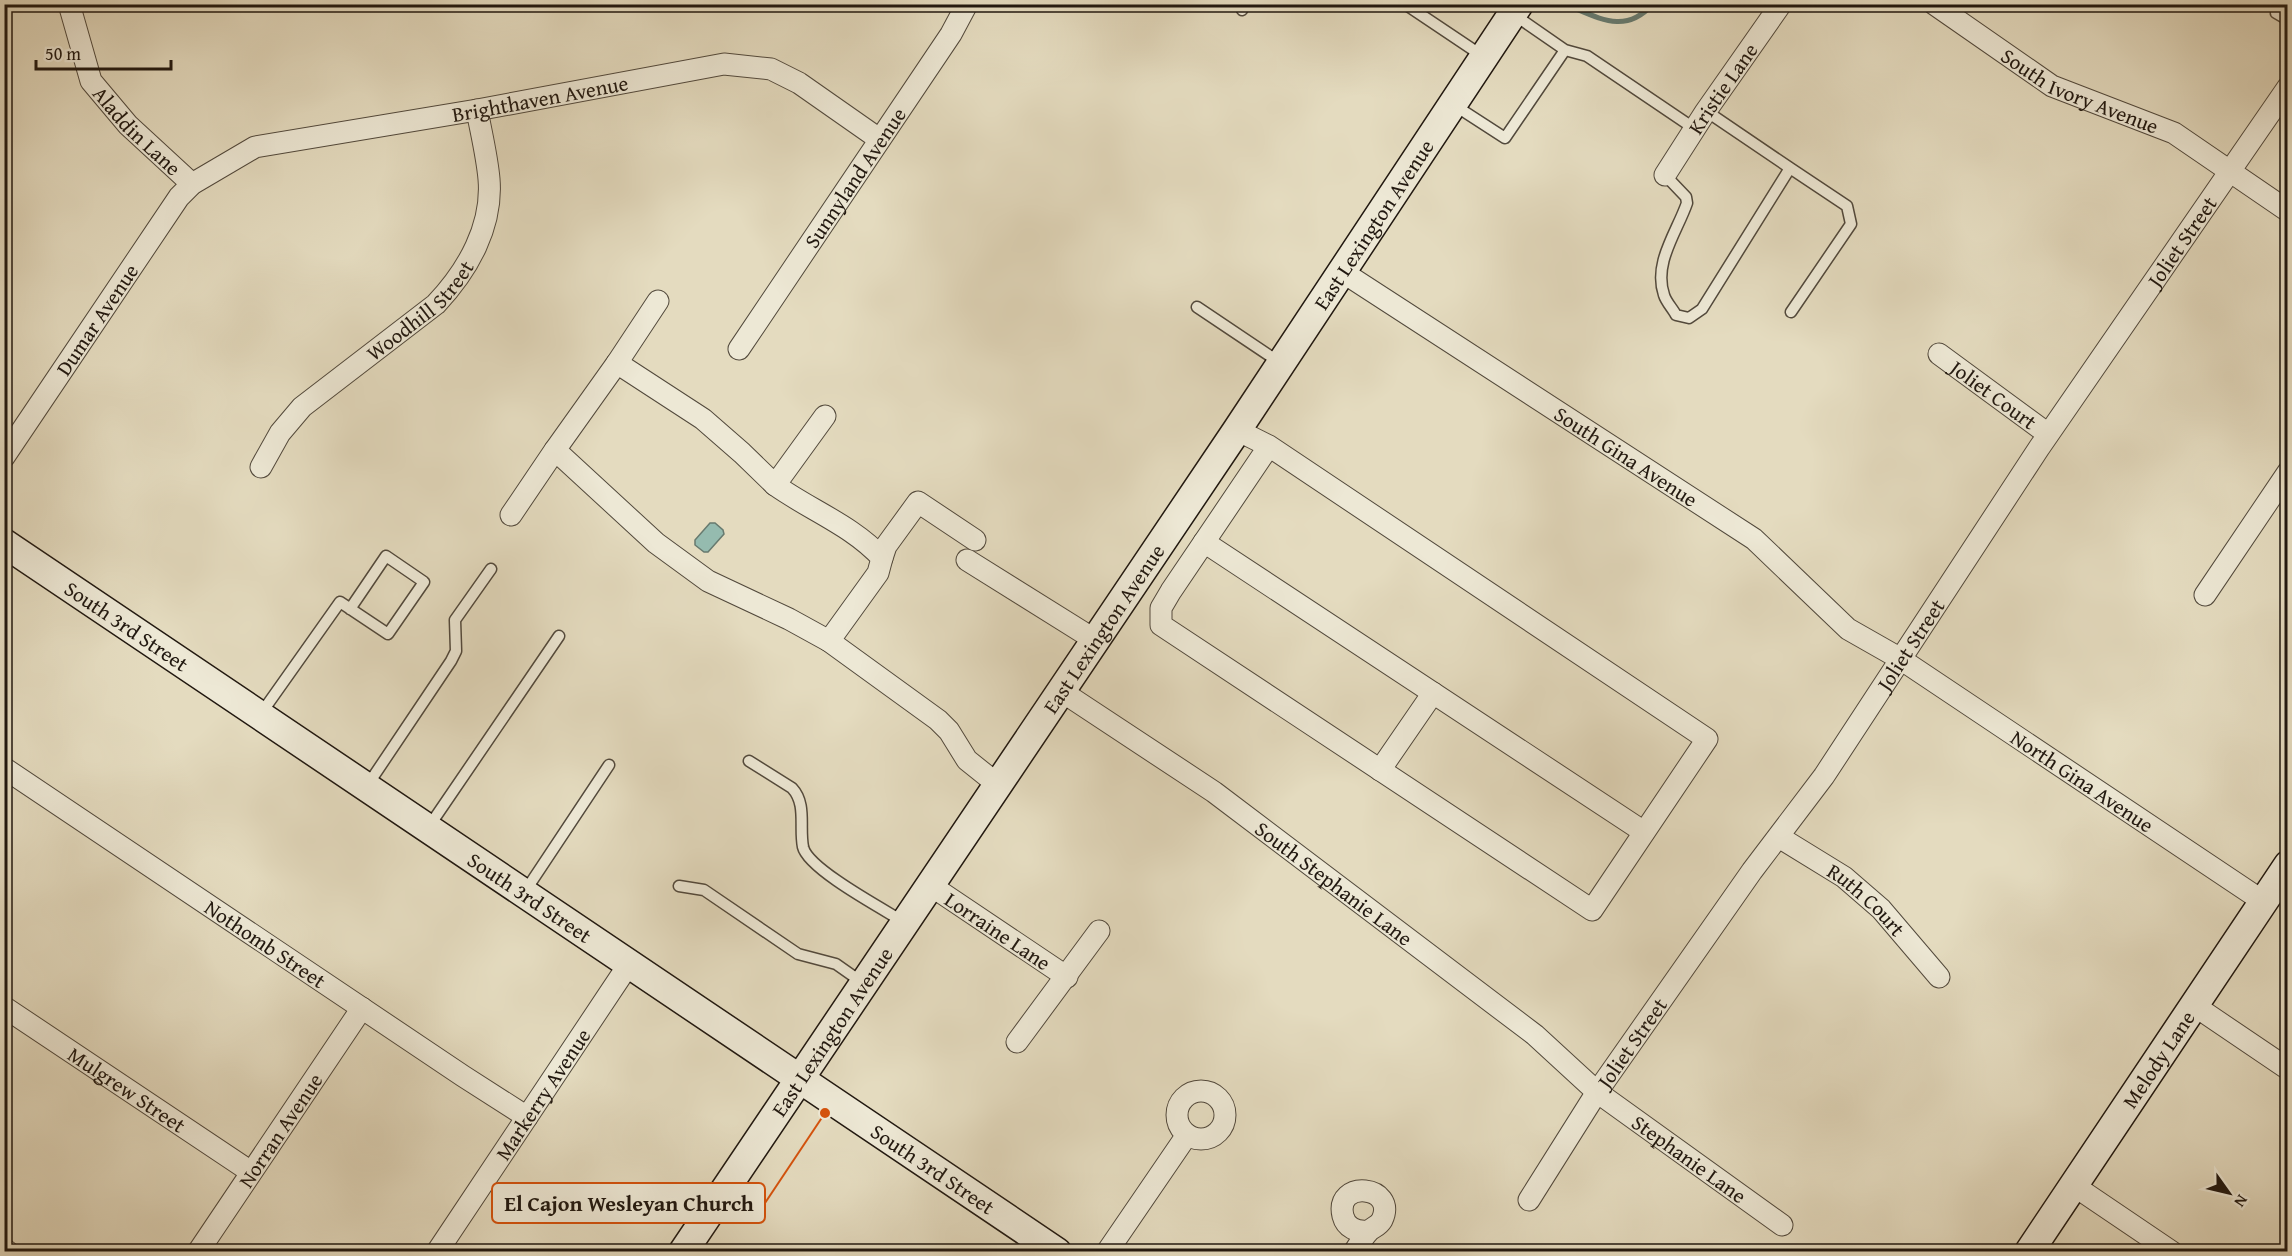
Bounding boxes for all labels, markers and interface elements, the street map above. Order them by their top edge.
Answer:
scale bar [36,33,171,71]
street label: Kristie Lane [1680,36,1765,140]
text: 50 m [45,40,81,67]
street label: South Ivory Avenue [1995,40,2163,141]
street label: Brighthaven Avenue [450,67,631,129]
street label: Aladdin Lane [86,79,189,183]
street label: Sunnyland Avenue [796,101,913,254]
street label: East Lexington Avenue [1305,133,1441,316]
street label: Joliet Street [2137,189,2224,296]
street label: Woodhill Street [360,254,481,368]
street label: Dumar Avenue [48,257,146,381]
street label: Joliet Court [1942,350,2044,437]
street label: South Gina Avenue [1548,398,1704,514]
street label: East Lexington Avenue [1035,537,1172,719]
street label: South 3rd Street [58,573,196,679]
street label: Joliet Street [1867,592,1952,699]
street label: North Gina Avenue [2005,722,2160,840]
street label: South Stephanie Lane [1249,813,1420,953]
street label: South 3rd Street [462,844,599,950]
street label: Ruth Court [1822,855,1913,943]
street label: Lorraine Lane [939,884,1057,978]
street label: Nothomb Street [199,892,333,996]
street label: East Lexington Avenue [763,940,900,1122]
street label: Joliet Street [1587,991,1675,1097]
street label: Melody Lane [2114,1004,2202,1114]
street label: Markerry Avenue [487,1022,598,1166]
street label: Mulgrew Street [62,1039,193,1140]
street label: Norran Avenue [230,1066,330,1194]
street label: Stephanie Lane [1626,1107,1753,1210]
street label: South 3rd Street [865,1116,1002,1222]
north arrow [2199,1163,2259,1223]
callout: El Cajon Wesleyan Church [492,1183,765,1223]
text: El Cajon Wesleyan Church [504,1187,754,1219]
text: N [2228,1190,2254,1213]

